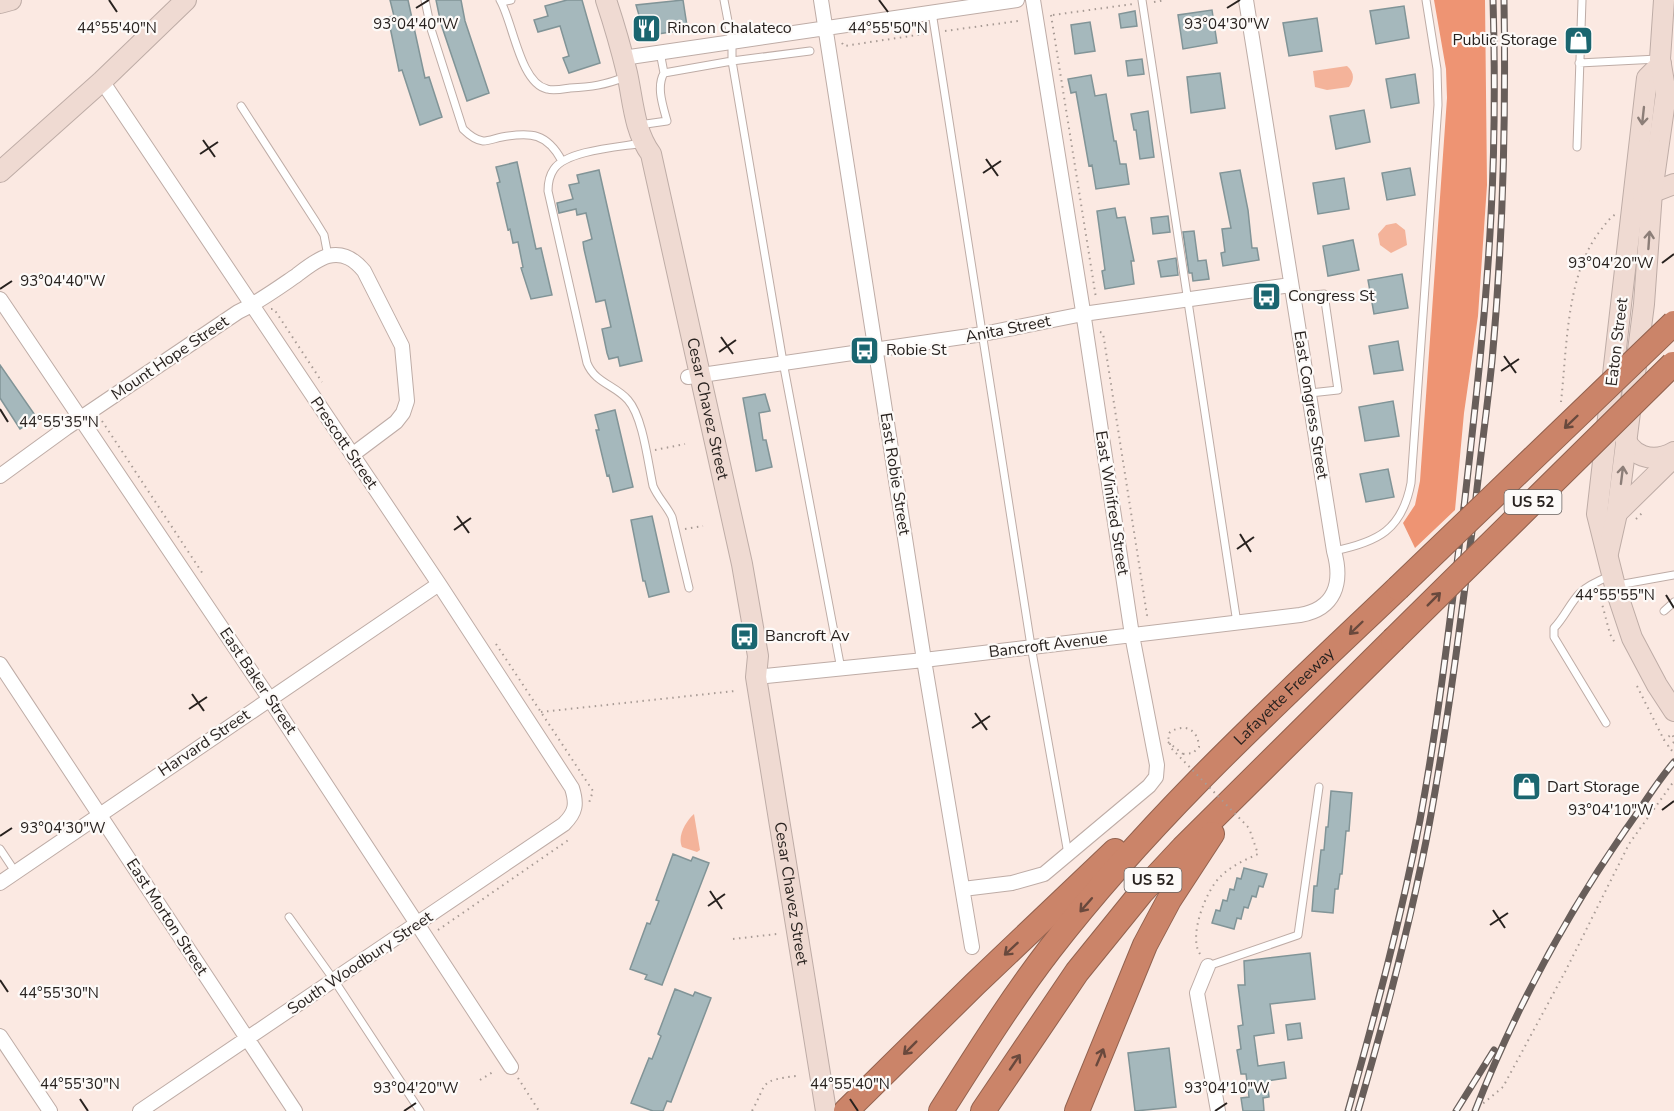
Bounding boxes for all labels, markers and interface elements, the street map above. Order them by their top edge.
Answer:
restaurant icon: Rincon Chalateco [630,12,662,44]
text: 93°04'40"W [373,14,459,34]
text: 93°04'30"W [1184,14,1270,34]
place label: Rincon Chalateco [667,17,792,39]
text: 44°55'40"N [77,18,157,38]
text: 44°55'50"N [848,18,928,38]
shop icon: Public Storage [1562,24,1594,56]
place label: Public Storage [1452,29,1557,51]
one-way arrow [1637,106,1648,126]
one-way arrow [1644,230,1655,250]
text: 93°04'20"W [1568,253,1654,273]
text: 93°04'40"W [20,271,106,291]
bus stop icon: Congress St [1251,280,1283,312]
place label: Congress St [1288,285,1375,307]
street label: Eaton Street [1601,296,1633,387]
street label: Mount Hope Street [107,310,233,405]
street label: Anita Street [964,310,1053,348]
street label: East Congress Street [1288,329,1334,481]
bus stop icon: Robie St [849,334,881,366]
street label: Cesar Chavez Street [681,335,734,482]
place label: Robie St [886,339,947,361]
street label: Prescott Street [305,393,383,494]
street label: East Robie Street [874,411,916,537]
text: 44°55'35"N [19,412,99,432]
one-way arrow [1564,414,1579,429]
street label: East Winifred Street [1090,429,1134,577]
one-way arrow [1616,466,1627,485]
road number: US 52 [1504,490,1562,514]
text: 44°55'55"N [1575,585,1655,605]
one-way arrow [1427,592,1442,607]
bus stop icon: Bancroft Av [728,620,760,652]
one-way arrow [1348,621,1363,635]
street label: East Baker Street [214,623,302,739]
place label: Bancroft Av [765,625,850,647]
street label: Bancroft Avenue [987,627,1109,663]
street label: Lafayette Freeway [1229,642,1340,750]
street label: Harvard Street [154,704,254,782]
shop icon: Dart Storage [1510,771,1542,803]
place label: Dart Storage [1547,776,1639,798]
text: 93°04'10"W [1568,800,1654,820]
text: 93°04'30"W [20,818,106,838]
street label: Cesar Chavez Street [769,820,813,967]
street label: East Morton Street [121,854,213,980]
road number: US 52 [1124,868,1182,892]
one-way arrow [1080,897,1093,913]
street label: South Woodbury Street [283,906,437,1020]
one-way arrow [1004,942,1019,956]
text: 44°55'30"N [19,983,99,1003]
one-way arrow [903,1040,918,1055]
one-way arrow [1095,1049,1106,1067]
one-way arrow [1009,1054,1021,1071]
text: 44°55'30"N [40,1074,120,1094]
text: 44°55'40"N [810,1074,890,1094]
text: 93°04'20"W [373,1078,459,1098]
text: 93°04'10"W [1184,1078,1270,1098]

